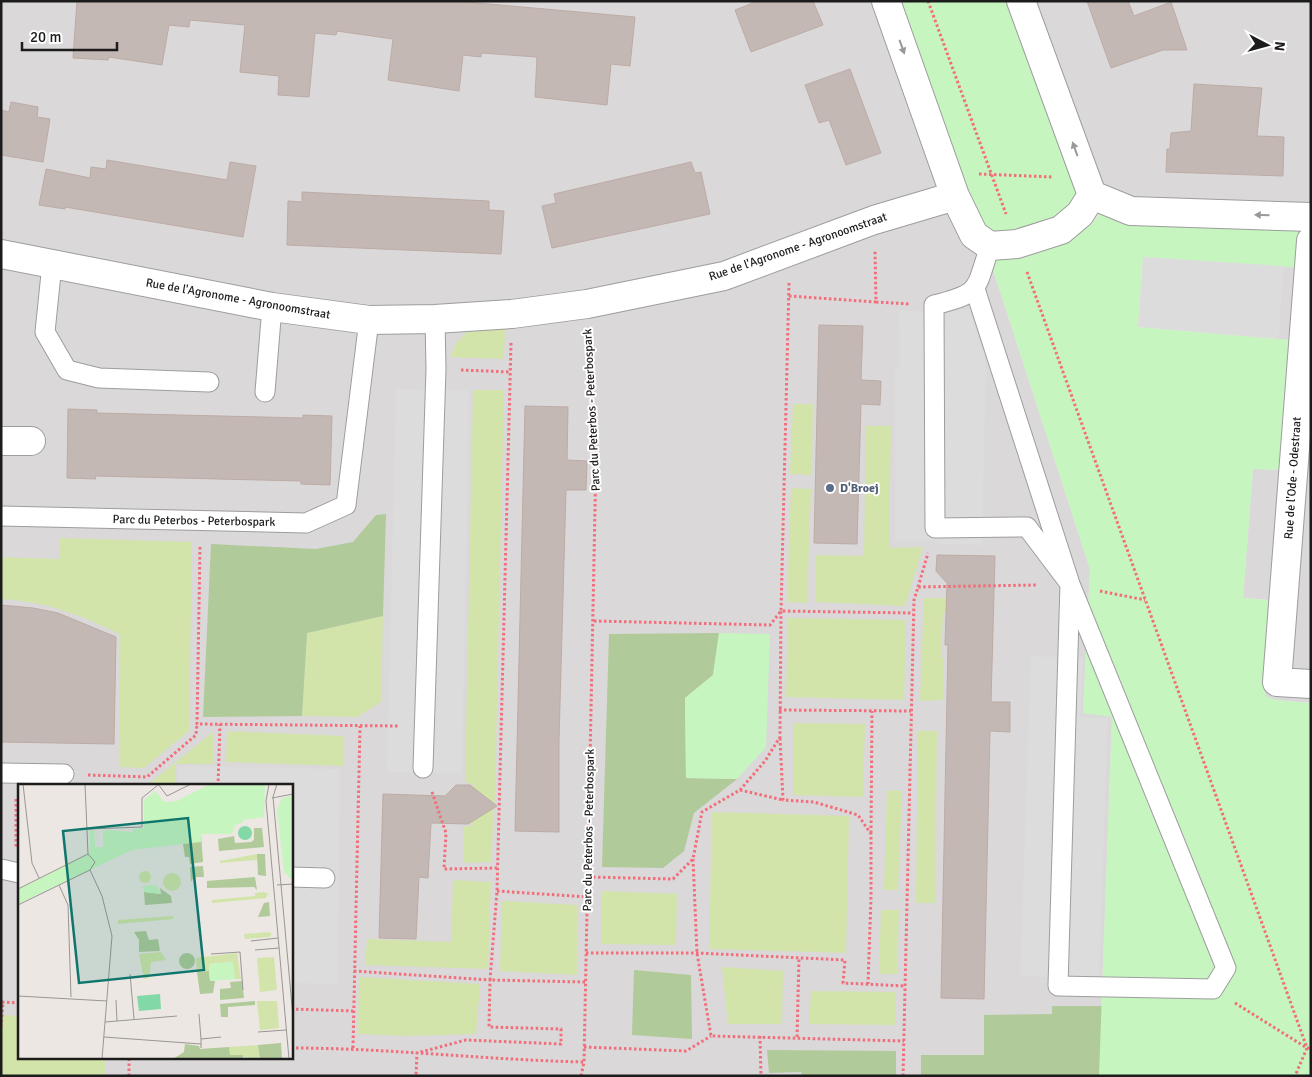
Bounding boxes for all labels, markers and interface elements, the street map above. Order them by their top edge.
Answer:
scale bar [22,20,118,52]
north arrow [1242,20,1292,70]
text: 20 m [30,28,61,46]
one-way arrow [898,40,906,55]
text: N [1270,41,1288,52]
one-way arrow [1071,141,1079,156]
street label: Rue de l'Agronome - Agronoomstraat [707,209,889,285]
one-way arrow [1254,211,1270,219]
street label: Rue de l'Agronome - Agronoomstraat [144,275,332,323]
street label: Parc du Peterbos - Peterbospark [580,328,604,492]
street label: Rue de l'Ode - Odestraat [1281,416,1305,540]
place label: D'Broej [840,481,879,496]
marker: D'Broej [824,482,836,494]
street label: Parc du Peterbos - Peterbospark [113,512,275,530]
street label: Parc du Peterbos - Peterbospark [580,749,598,911]
inset map [18,784,292,1060]

